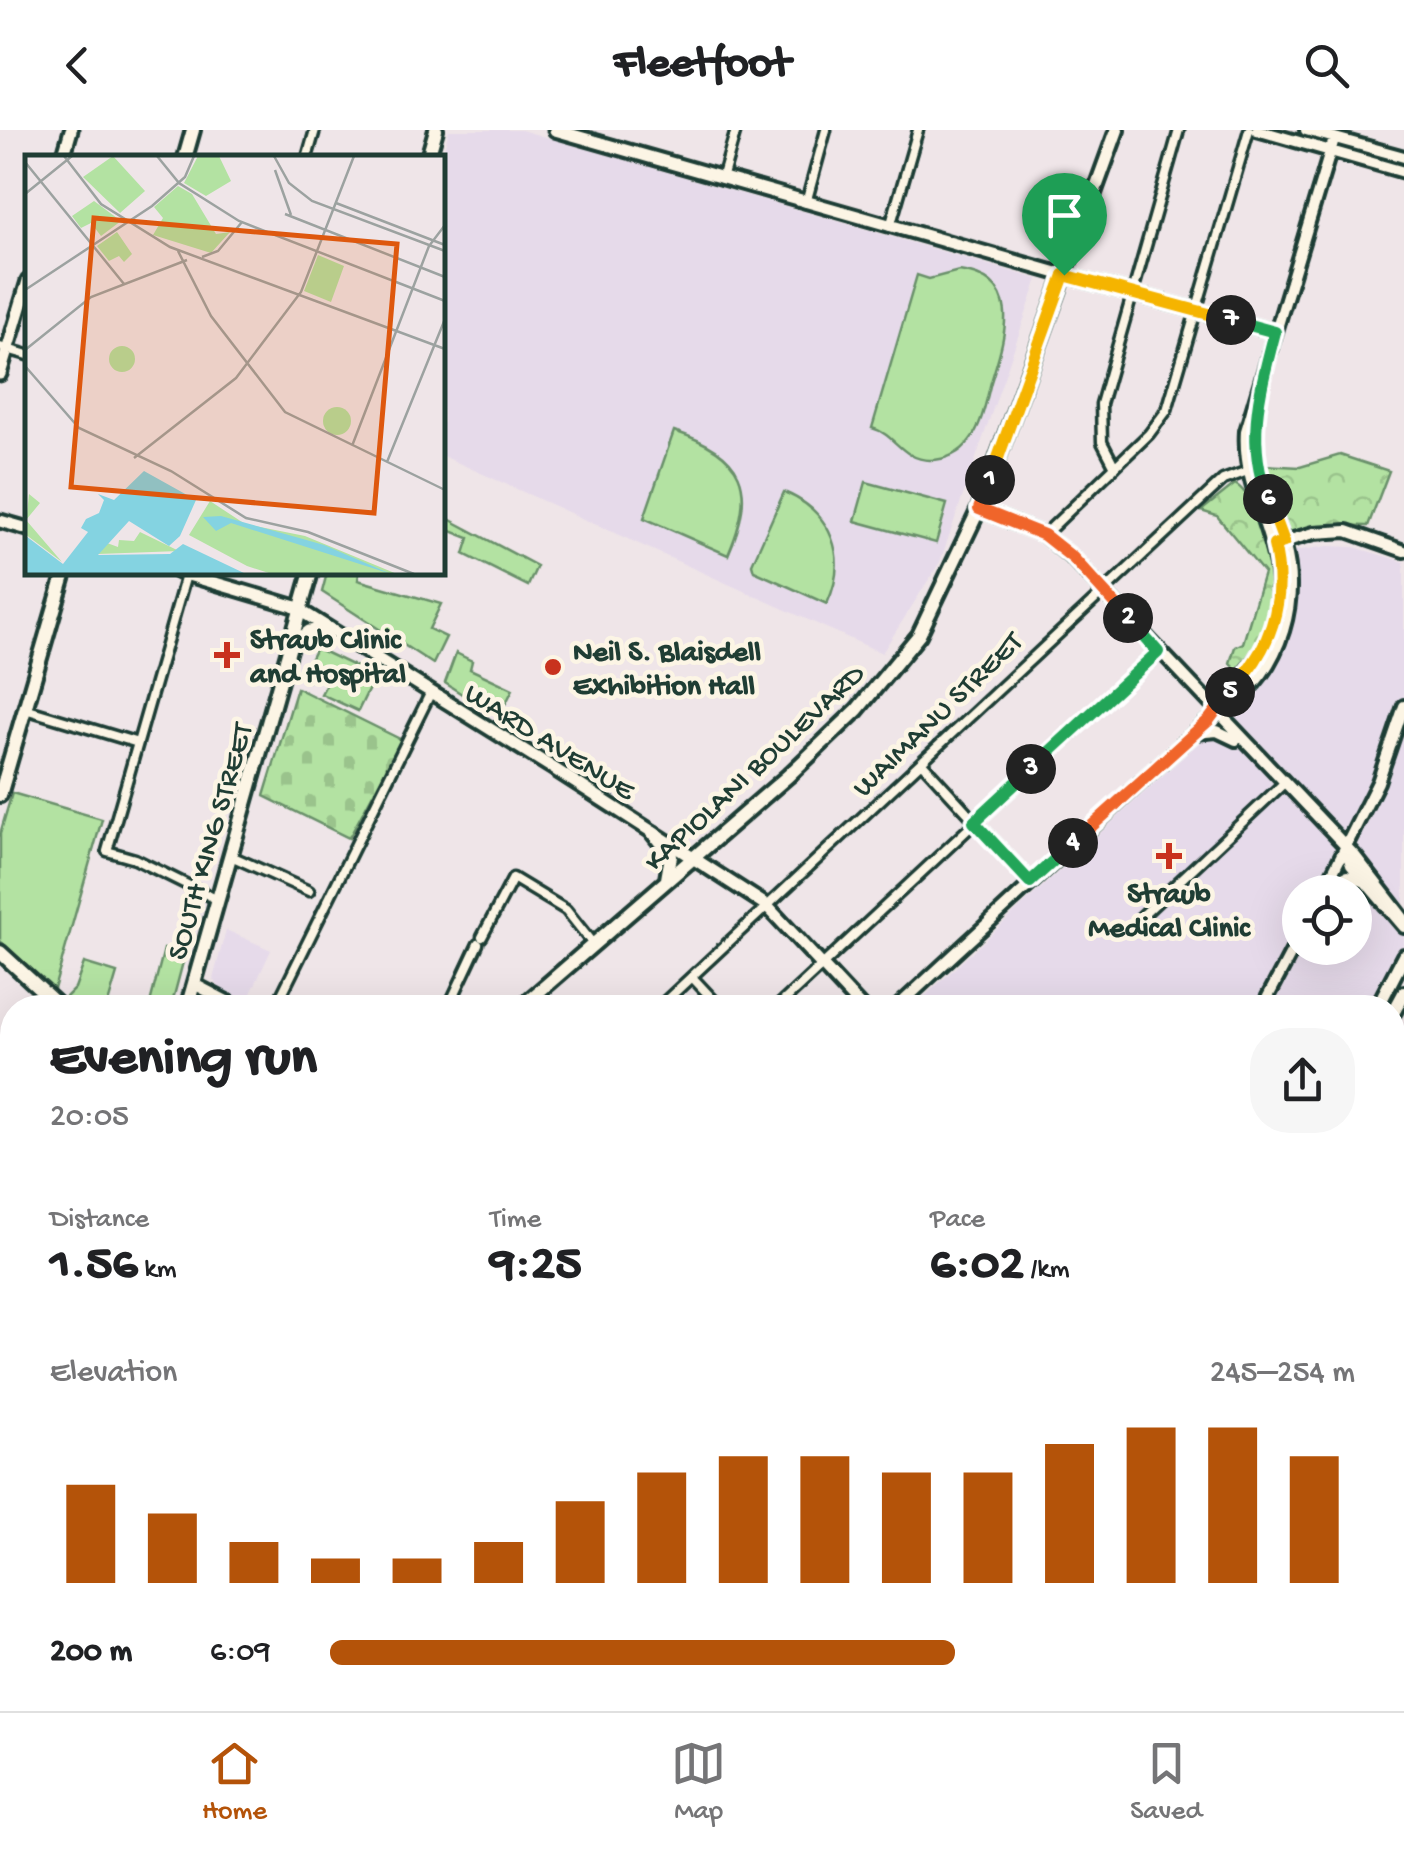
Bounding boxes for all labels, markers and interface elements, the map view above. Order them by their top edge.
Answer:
icon: back [50,38,105,93]
icon: search [1299,38,1354,93]
text: Fleetfoot [614,39,790,92]
inset map [25,155,445,575]
pin [1022,173,1107,276]
icon: arrive [1037,188,1092,243]
pin: 7 [1206,295,1256,345]
text: 7 [1224,303,1238,336]
pin: 1 [965,455,1015,505]
text: 1 [984,463,996,496]
pin: 6 [1243,474,1293,524]
text: 6 [1261,482,1275,515]
pin: 2 [1103,593,1153,643]
text: 2 [1121,601,1135,634]
place label: Straub Clinic and Hospital [249,625,407,694]
street label: WAIMANU STREET [847,625,1033,806]
place label: Neil S. Blaisdell Exhibition Hall [573,637,762,706]
marker: Straub Clinic and Hospital [214,642,240,668]
marker: Neil S. Blaisdell Exhibition Hall [542,656,564,678]
street label: KAPIOLANI BOULEVARD [639,658,874,881]
pin: 5 [1205,667,1255,717]
text: 5 [1223,675,1237,708]
street label: WARD AVENUE [457,678,641,811]
street label: SOUTH KING STREET [162,718,263,965]
pin: 3 [1006,744,1056,794]
text: 3 [1024,752,1038,785]
pin: 4 [1048,818,1098,868]
text: 4 [1066,826,1080,859]
marker: Straub Medical Clinic [1156,843,1182,869]
map controls [1282,875,1372,965]
button: locate [1282,875,1372,965]
place label: Straub Medical Clinic [1088,879,1251,948]
button: share [1250,1028,1355,1133]
text: Evening run [50,1029,317,1093]
text: 20:05 [50,1099,129,1137]
text: Distance [50,1204,149,1237]
text: Time [490,1204,541,1237]
text: Pace [930,1204,985,1237]
text: 1.56 [50,1237,138,1296]
text: 9:25 [490,1237,582,1296]
text: 6:02 [930,1237,1024,1296]
text: km [138,1254,177,1287]
text: /km [1024,1254,1070,1287]
text: Elevation [50,1355,177,1393]
text: 245–254 m [1210,1355,1355,1393]
text: 200 m [50,1634,132,1672]
text: 6:09 [210,1634,270,1672]
tab: Home [202,1736,267,1829]
tab: Map [671,1736,726,1829]
tab: Saved [1130,1736,1202,1829]

